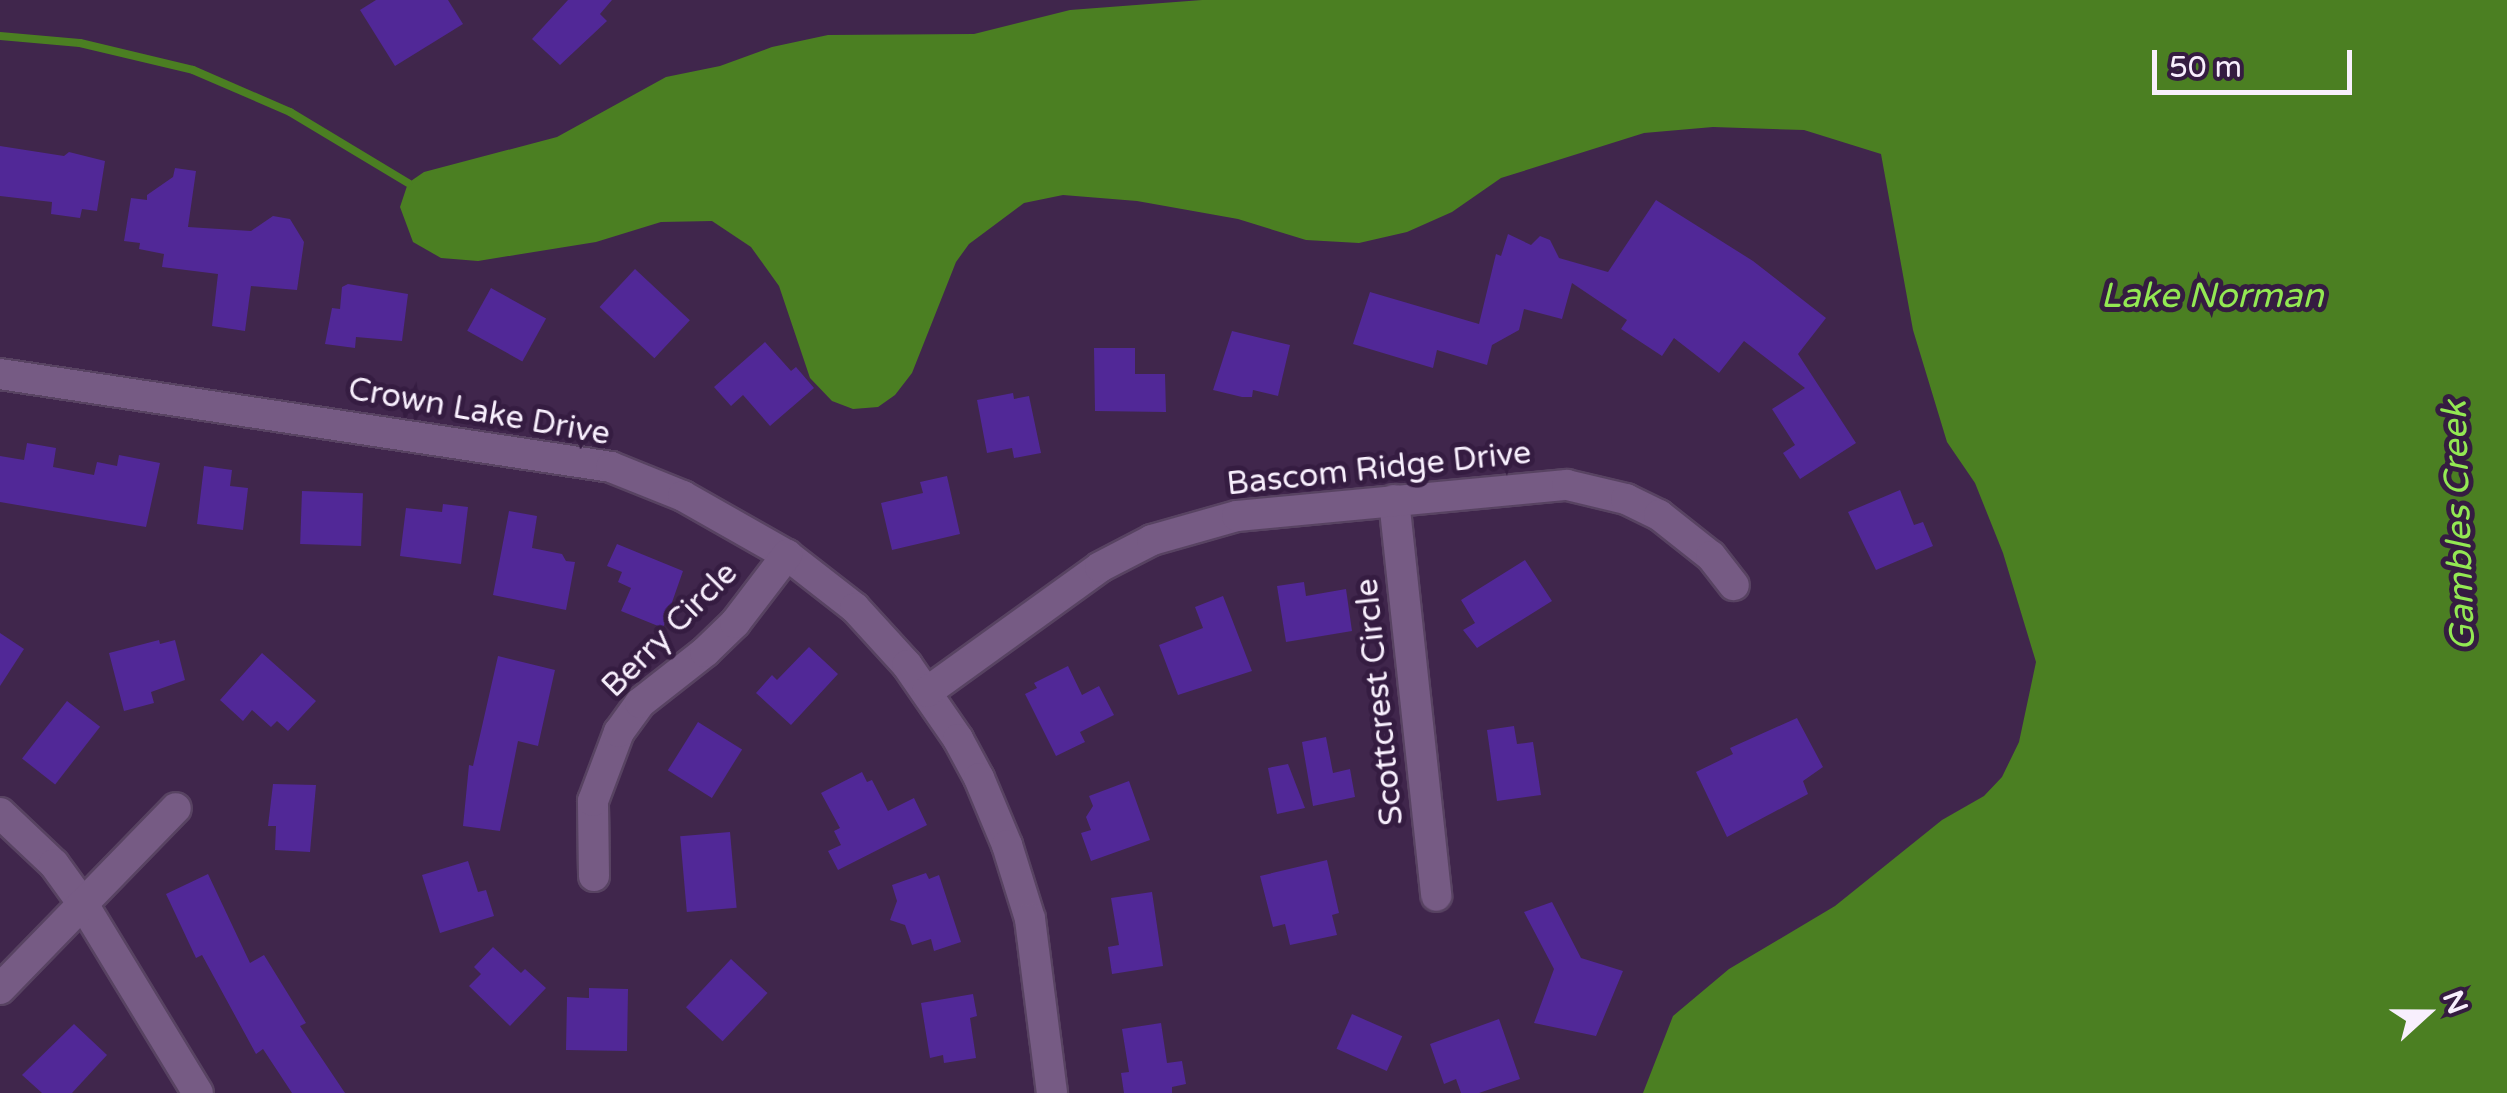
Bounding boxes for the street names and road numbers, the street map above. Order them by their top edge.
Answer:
street label: Crown Lake Drive [345,370,613,454]
street label: Bascom Ridge Drive [1225,434,1533,504]
street label: Berry Circle [594,554,746,706]
street label: Scottcrest Circle [1348,577,1412,827]

